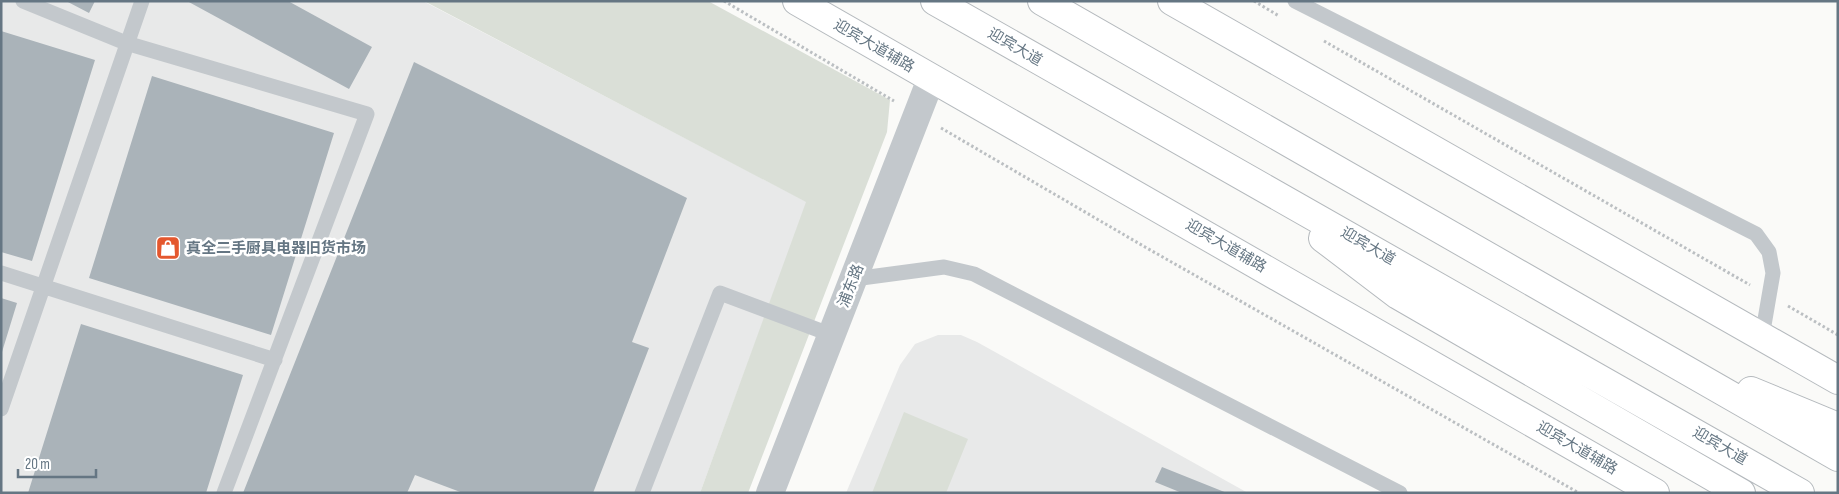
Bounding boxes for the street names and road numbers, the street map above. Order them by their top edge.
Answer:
street label: 迎宾大道辅路 [830,15,918,77]
street label: 迎宾大道 [984,24,1046,70]
street label: 迎宾大道辅路 [1182,215,1270,277]
street label: 迎宾大道 [1337,223,1399,269]
street label: 浦东路 [834,262,868,310]
street label: 迎宾大道辅路 [1533,417,1621,479]
street label: 迎宾大道 [1689,423,1751,469]

